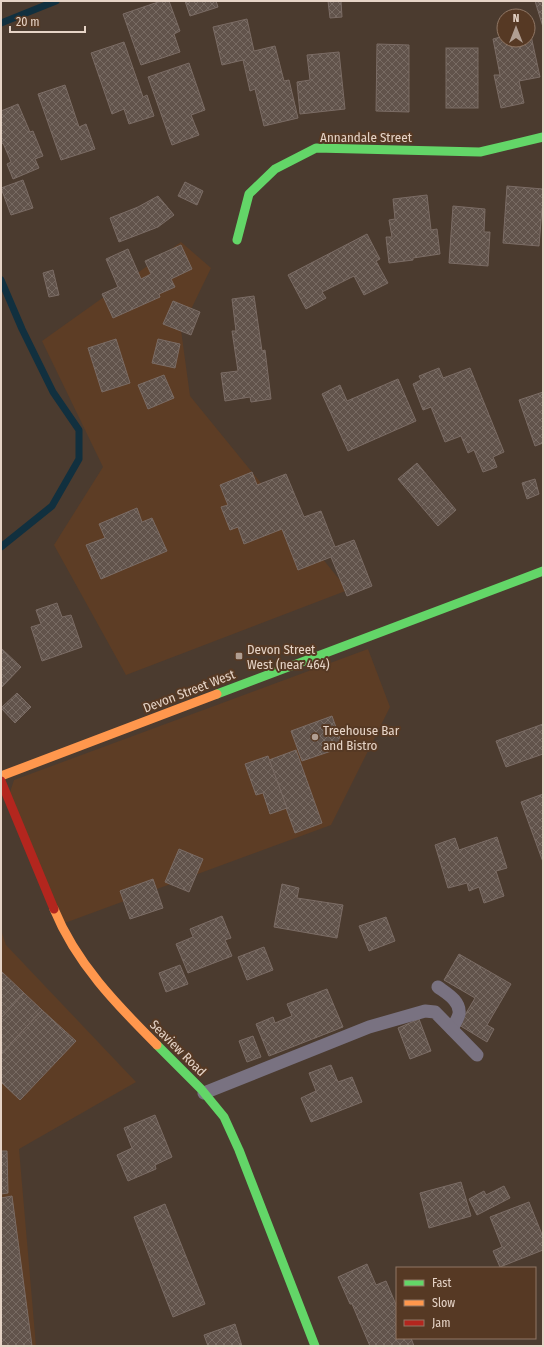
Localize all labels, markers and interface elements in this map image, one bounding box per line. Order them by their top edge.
scale bar [10,8,85,34]
north arrow [496,8,536,48]
text: N [513,12,519,25]
text: 20 m [16,15,40,29]
street label: Annandale Street [320,130,413,145]
place label: Devon Street West (near 464) [247,642,330,672]
marker: Devon Street West (near 464) [234,651,244,661]
street label: Devon Street West [141,666,238,715]
place label: Treehouse Bar and Bistro [323,723,400,753]
marker: Treehouse Bar and Bistro [310,732,320,742]
street label: Seaview Road [147,1017,209,1079]
legend [396,1267,536,1339]
text: Fast [432,1276,451,1290]
text: Slow [432,1296,455,1310]
text: Jam [432,1316,450,1330]

